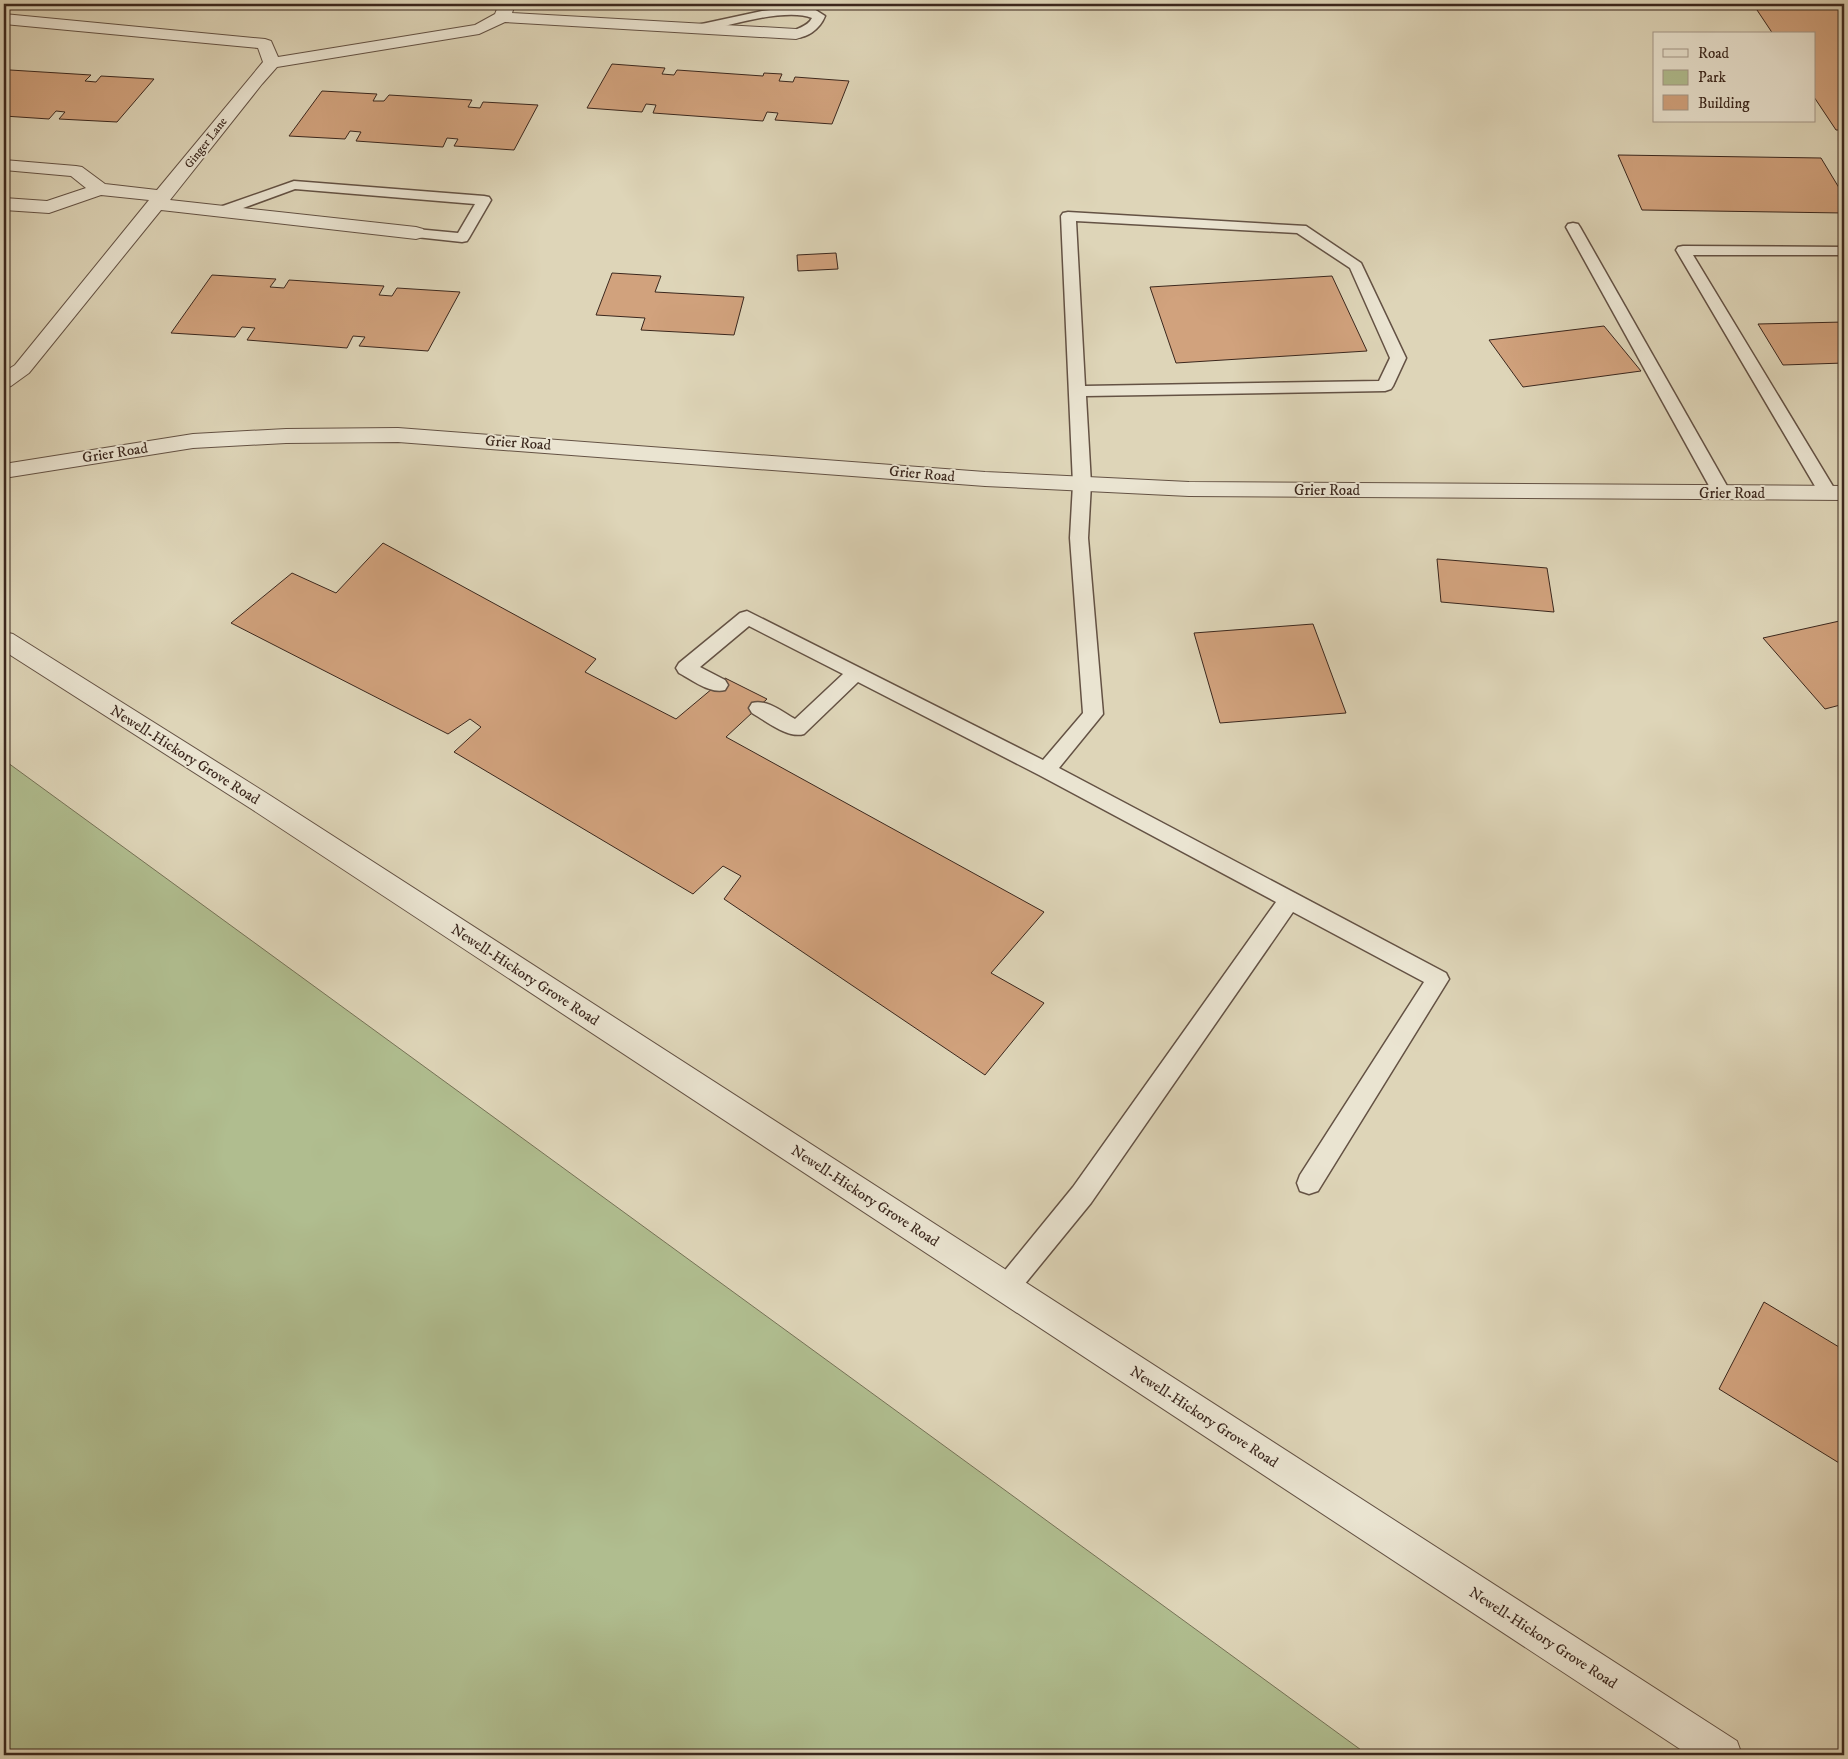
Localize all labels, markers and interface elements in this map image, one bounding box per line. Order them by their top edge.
legend [1653,32,1816,122]
text: Road [1698,44,1730,63]
text: Park [1698,68,1727,87]
text: Building [1698,94,1750,113]
street label: Ginger Lane [181,115,231,171]
street label: Grier Road [484,431,552,455]
street label: Grier Road [81,438,150,468]
street label: Grier Road [888,462,956,486]
street label: Grier Road [1294,481,1361,500]
street label: Grier Road [1699,484,1766,503]
street label: Newell-Hickory Grove Road [107,701,264,809]
street label: Newell-Hickory Grove Road [447,920,603,1030]
street label: Newell-Hickory Grove Road [787,1141,943,1251]
street label: Newell-Hickory Grove Road [1126,1362,1282,1472]
street label: Newell-Hickory Grove Road [1465,1583,1621,1693]

